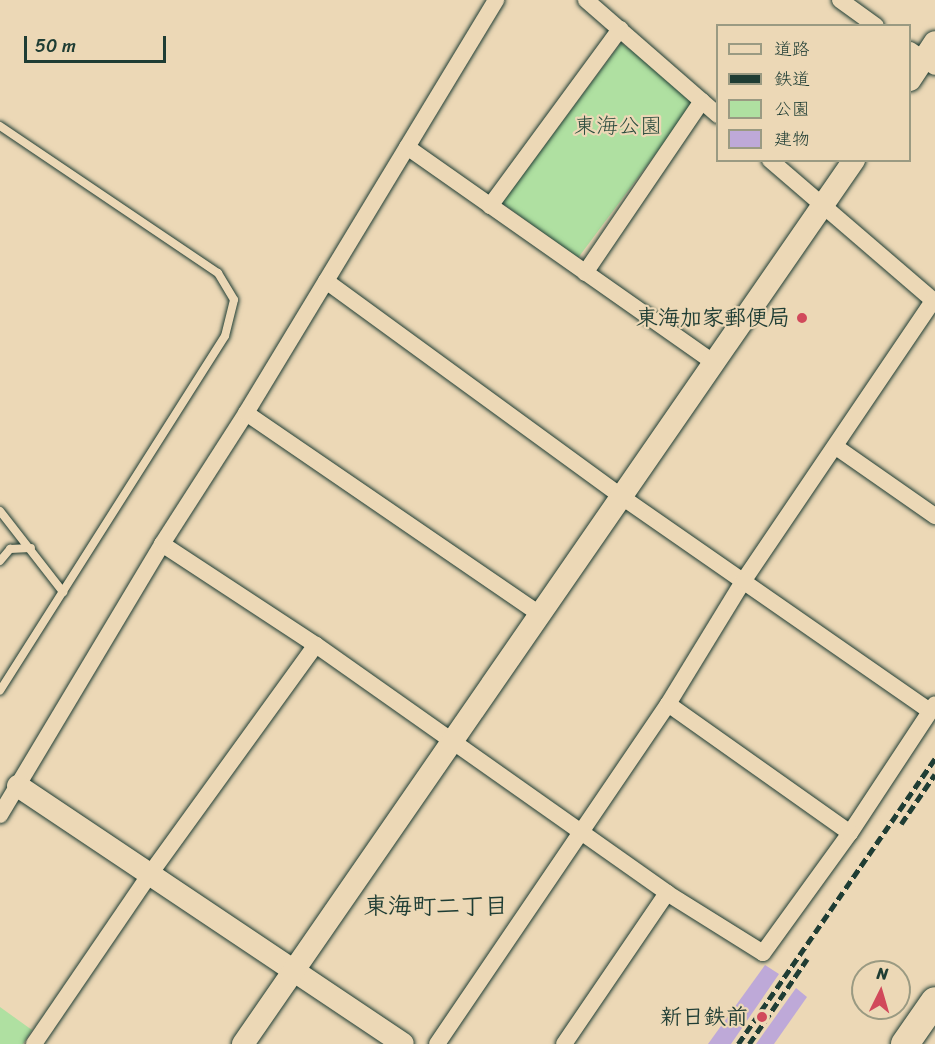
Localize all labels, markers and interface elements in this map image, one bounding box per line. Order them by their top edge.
scale bar [27,24,170,62]
legend [716,24,911,162]
text: 50 m [35,30,76,62]
text: 道路 [774,33,810,65]
text: 鉄道 [774,63,810,95]
text: 公園 [774,93,810,125]
park label: 東海公園 [574,113,662,139]
text: 建物 [774,123,810,155]
place label: 東海加家郵便局 [636,305,790,331]
marker: 東海加家郵便局 [795,311,809,325]
district label: 東海町二丁目 [364,893,508,921]
text: N [876,959,889,988]
north arrow [851,960,911,1020]
place label: 新日鉄前 [660,1004,748,1030]
marker: 新日鉄前 [753,1008,771,1026]

